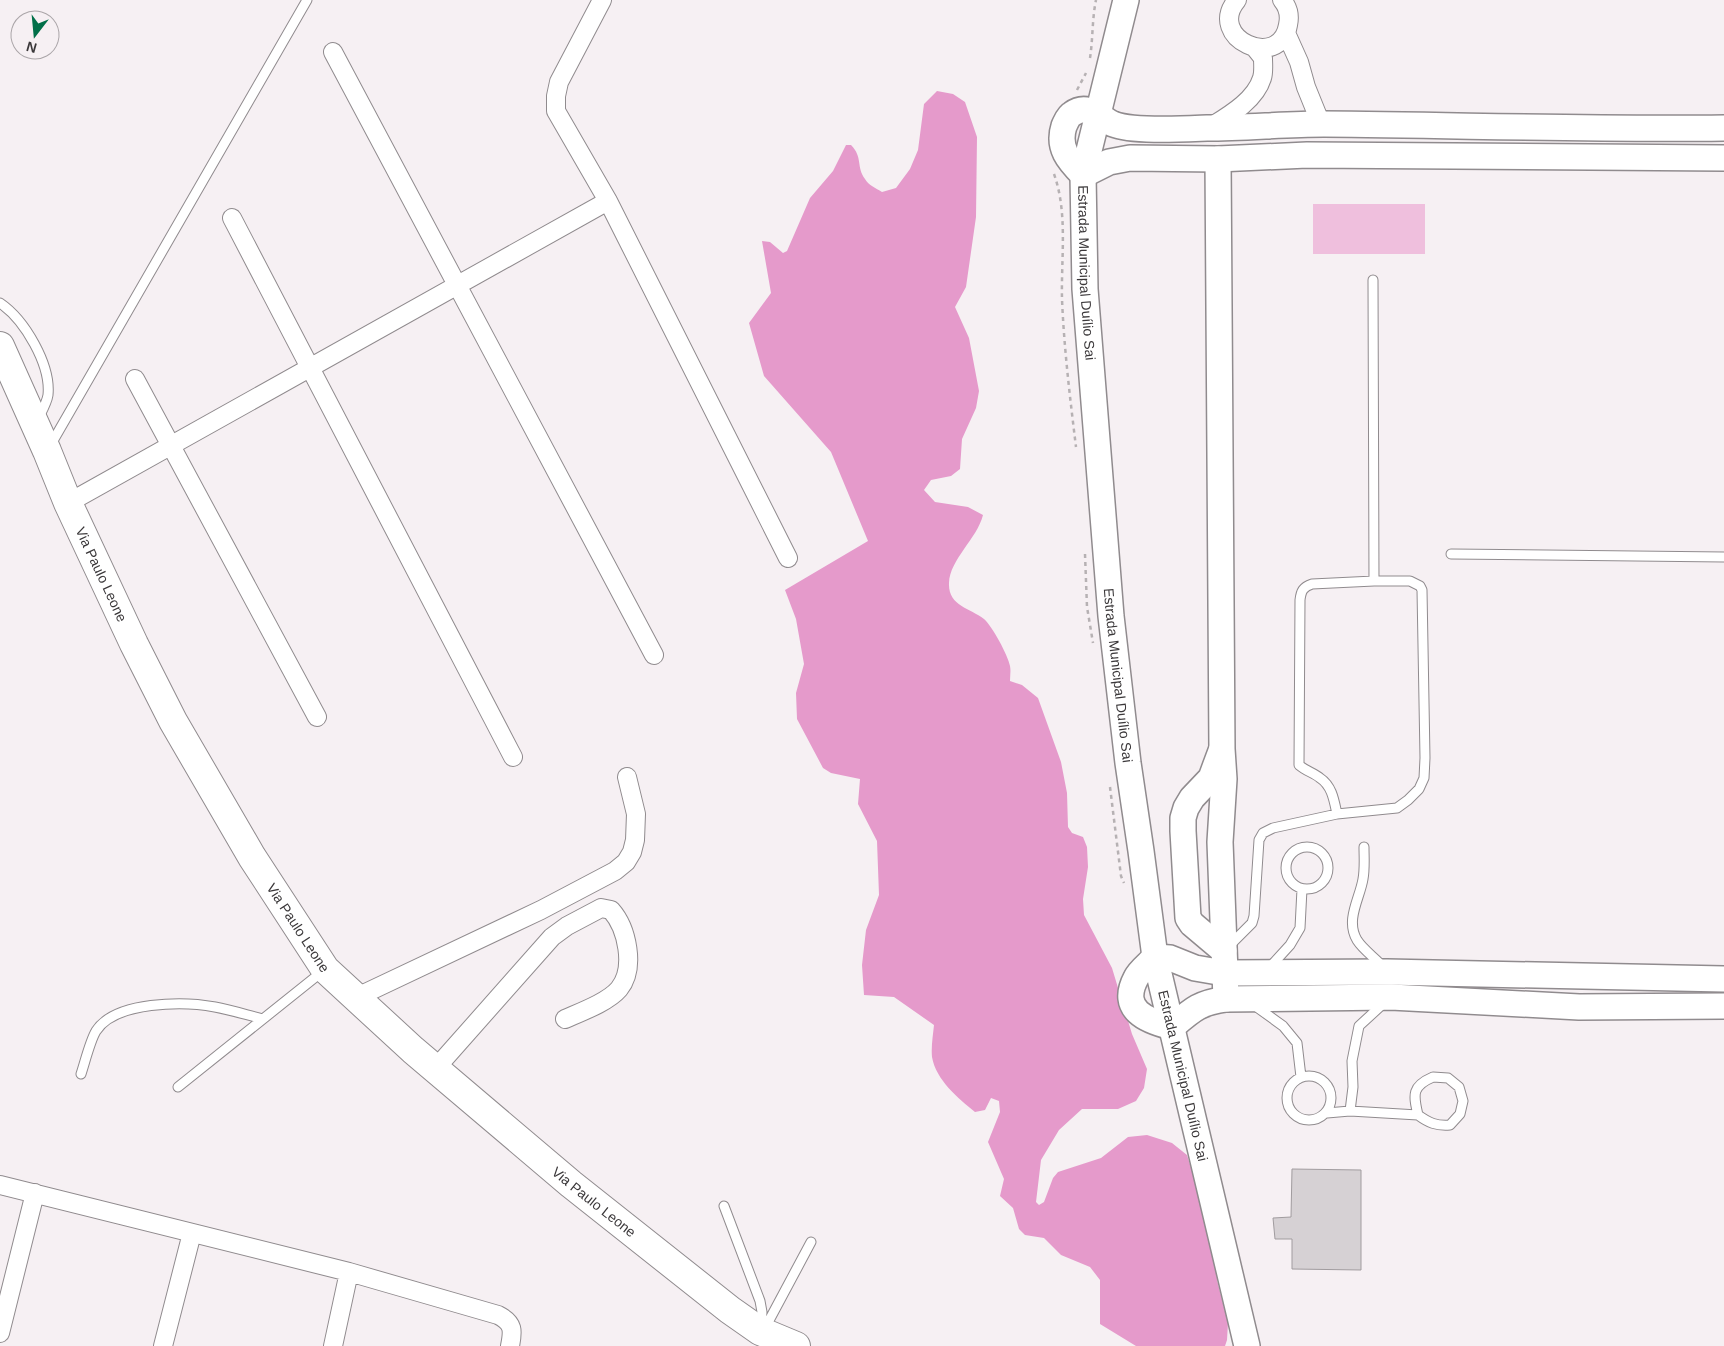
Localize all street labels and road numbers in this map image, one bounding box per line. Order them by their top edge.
street label: Estrada Municipal Duílio Sai [1075,185,1099,361]
street label: Via Paulo Leone [72,525,131,624]
street label: Estrada Municipal Duílio Sai [1101,588,1136,763]
street label: Via Paulo Leone [263,881,333,975]
street label: Estrada Municipal Duílio Sai [1155,988,1211,1163]
street label: Via Paulo Leone [549,1164,639,1240]

